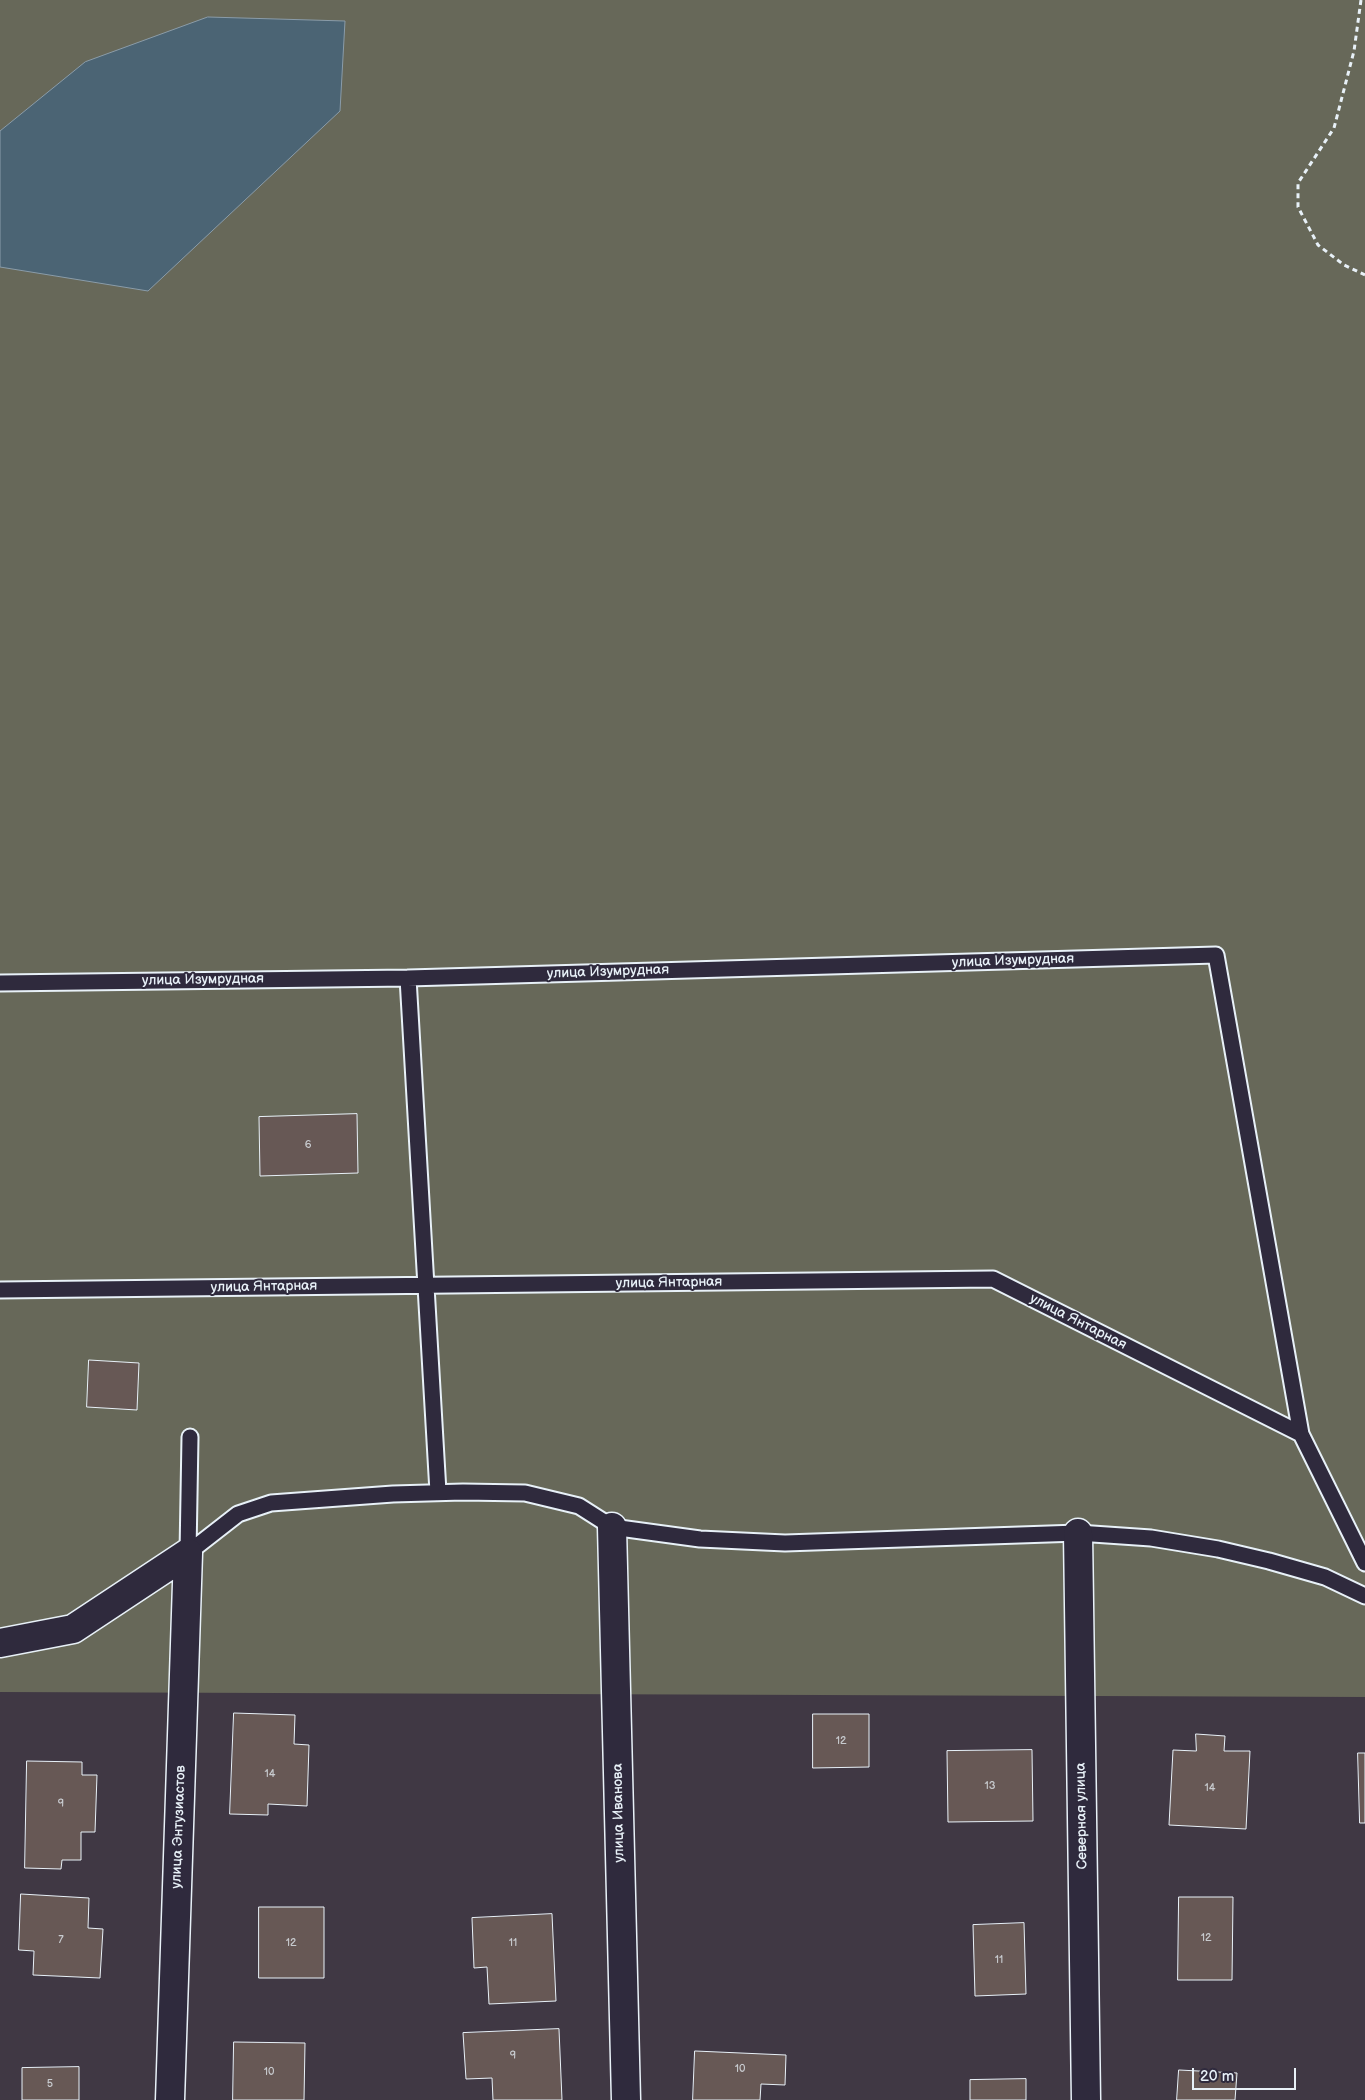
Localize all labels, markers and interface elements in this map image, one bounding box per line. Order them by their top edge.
street label: улица Изумрудная [952,950,1074,972]
street label: улица Изумрудная [547,961,669,983]
street label: улица Изумрудная [142,971,264,989]
house number: 6 [305,1138,311,1152]
street label: улица Янтарная [616,1274,722,1292]
street label: улица Янтарная [211,1278,317,1296]
street label: улица Янтарная [1027,1290,1129,1354]
house number: 12 [836,1734,846,1748]
street label: Северная улица [1073,1762,1091,1870]
street label: улица Иванова [610,1763,628,1863]
street label: улица Энтузиастов [168,1765,190,1889]
house number: 14 [265,1767,275,1781]
house number: 13 [984,1779,996,1793]
house number: 14 [1205,1781,1215,1795]
house number: 9 [58,1797,64,1811]
house number: 12 [1201,1931,1211,1945]
house number: 7 [58,1933,64,1947]
house number: 12 [286,1936,296,1950]
house number: 11 [509,1936,517,1950]
house number: 11 [995,1953,1003,1967]
house number: 9 [510,2049,516,2063]
scale bar [1195,2058,1299,2090]
house number: 10 [735,2062,745,2076]
house number: 10 [264,2065,274,2079]
text: 20 m [1200,2067,1234,2086]
house number: 5 [47,2077,53,2091]

